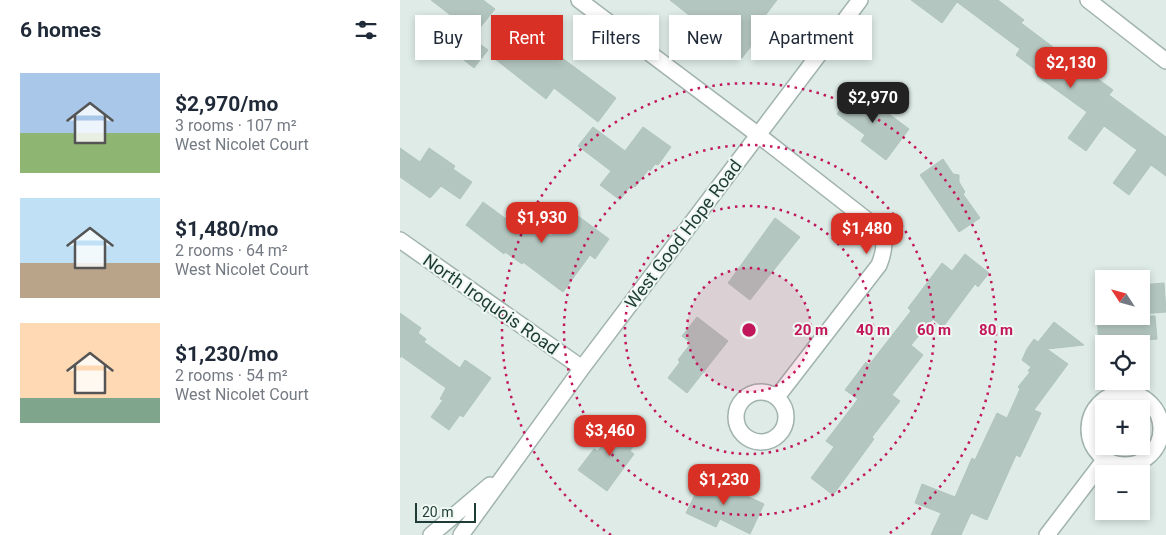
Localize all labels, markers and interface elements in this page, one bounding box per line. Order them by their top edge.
chip: Buy [415,15,481,60]
chip: Rent [491,15,563,60]
chip: Filters [573,15,659,60]
chip: New [669,15,741,60]
chip: Apartment [751,15,872,60]
icon: filters [352,16,380,44]
text: 6 homes [20,18,101,42]
pin: $2,130 [1030,46,1112,89]
text: $2,130 [1046,53,1096,72]
pin: $2,970 [832,82,914,124]
text: $2,970 [848,88,898,107]
text: $2,970/mo [175,92,278,116]
icon: home [60,93,120,153]
text: 3 rooms · 107 m² [175,116,297,135]
text: West Nicolet Court [175,135,309,154]
street label: West Good Hope Road [620,155,746,313]
pin: $1,930 [501,202,583,244]
text: $1,930 [517,208,567,227]
pin: $1,480 [826,212,908,255]
text: $1,480/mo [175,217,278,241]
icon: home [60,218,120,278]
text: $1,480 [842,219,892,238]
text: 2 rooms · 64 m² [175,241,288,260]
street label: North Iroquois Road [419,249,563,359]
text: West Nicolet Court [175,260,309,279]
north arrow [1095,270,1150,325]
map controls [1095,270,1150,520]
centre of rings [740,321,758,339]
text: 20 m [794,321,828,339]
text: 40 m [856,321,890,339]
text: 60 m [917,321,951,339]
text: 80 m [979,321,1013,339]
button: locate [1095,335,1150,390]
text: $1,230/mo [175,342,278,366]
icon: home [60,343,120,403]
text: 2 rooms · 54 m² [175,366,288,385]
text: West Nicolet Court [175,385,309,404]
button: + [1095,400,1150,455]
pin: $3,460 [569,414,651,457]
text: $3,460 [585,421,635,440]
pin: $1,230 [683,464,765,506]
button: − [1095,465,1150,520]
text: $1,230 [699,470,749,489]
scale bar [415,500,476,523]
text: 20 m [422,504,454,520]

